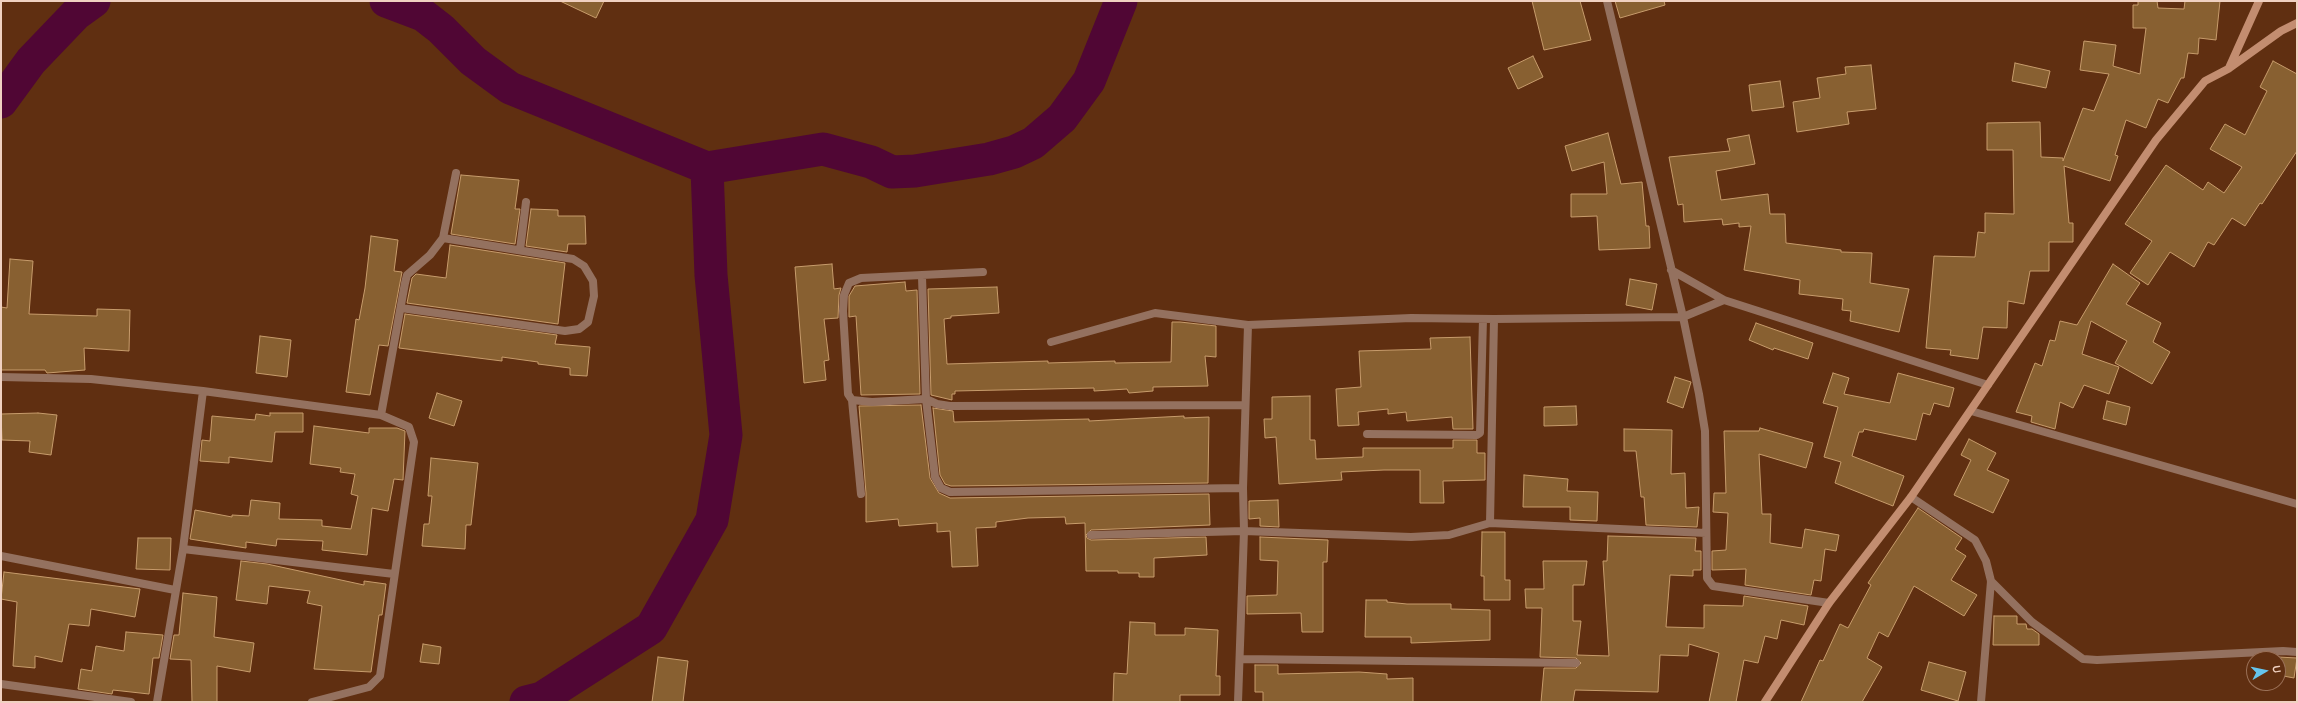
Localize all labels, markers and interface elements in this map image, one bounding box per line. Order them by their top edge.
north arrow [2246,651,2286,691]
text: U [2269,664,2284,674]

